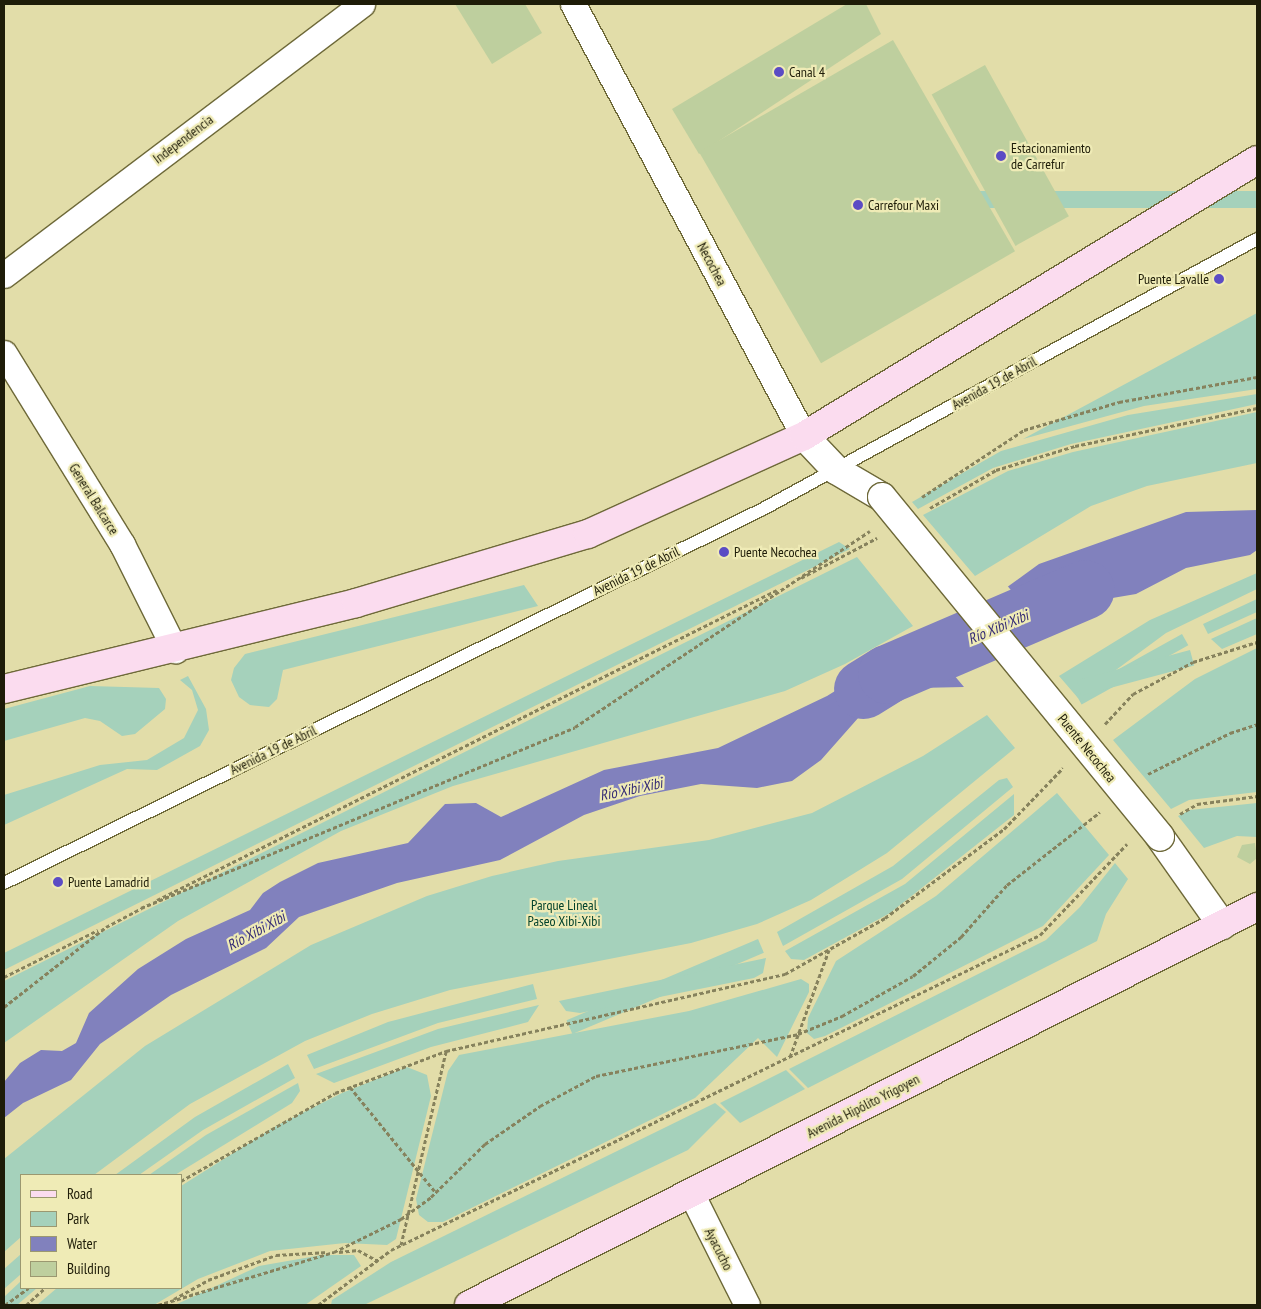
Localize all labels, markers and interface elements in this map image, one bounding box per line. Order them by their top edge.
place label: Canal 4 [789,64,825,80]
marker: Canal 4 [773,66,785,78]
street label: Independencia [150,111,216,167]
place label: Estacionamiento de Carrefur [1011,140,1091,172]
marker: Estacionamiento de Carrefur [995,150,1007,162]
place label: Carrefour Maxi [868,197,939,213]
marker: Carrefour Maxi [852,199,864,211]
street label: Necochea [694,240,730,288]
place label: Puente Lavalle [1138,271,1209,287]
marker: Puente Lavalle [1213,273,1225,285]
street label: Avenida 19 de Abril [949,353,1039,413]
street label: General Balcarce [66,460,122,538]
street label: Avenida 19 de Abril [590,543,682,599]
place label: Puente Necochea [734,544,817,560]
marker: Puente Necochea [718,546,730,558]
water label: Río Xibi Xibi [965,606,1031,648]
street label: Puente Necochea [1054,710,1120,786]
street label: Avenida 19 de Abril [227,722,319,778]
water label: Río Xibi Xibi [598,774,664,804]
place label: Puente Lamadrid [68,874,149,890]
marker: Puente Lamadrid [52,876,64,888]
park label: Parque Lineal Paseo Xibi-Xibi [527,897,601,930]
water label: Río Xibi Xibi [224,908,288,954]
street label: Avenida Hipólito Yrigoyen [804,1070,922,1142]
legend [20,1174,182,1289]
text: Road [67,1184,93,1203]
text: Park [67,1209,89,1228]
street label: Ayacucho [701,1225,737,1273]
text: Water [67,1234,97,1253]
text: Building [67,1259,110,1278]

